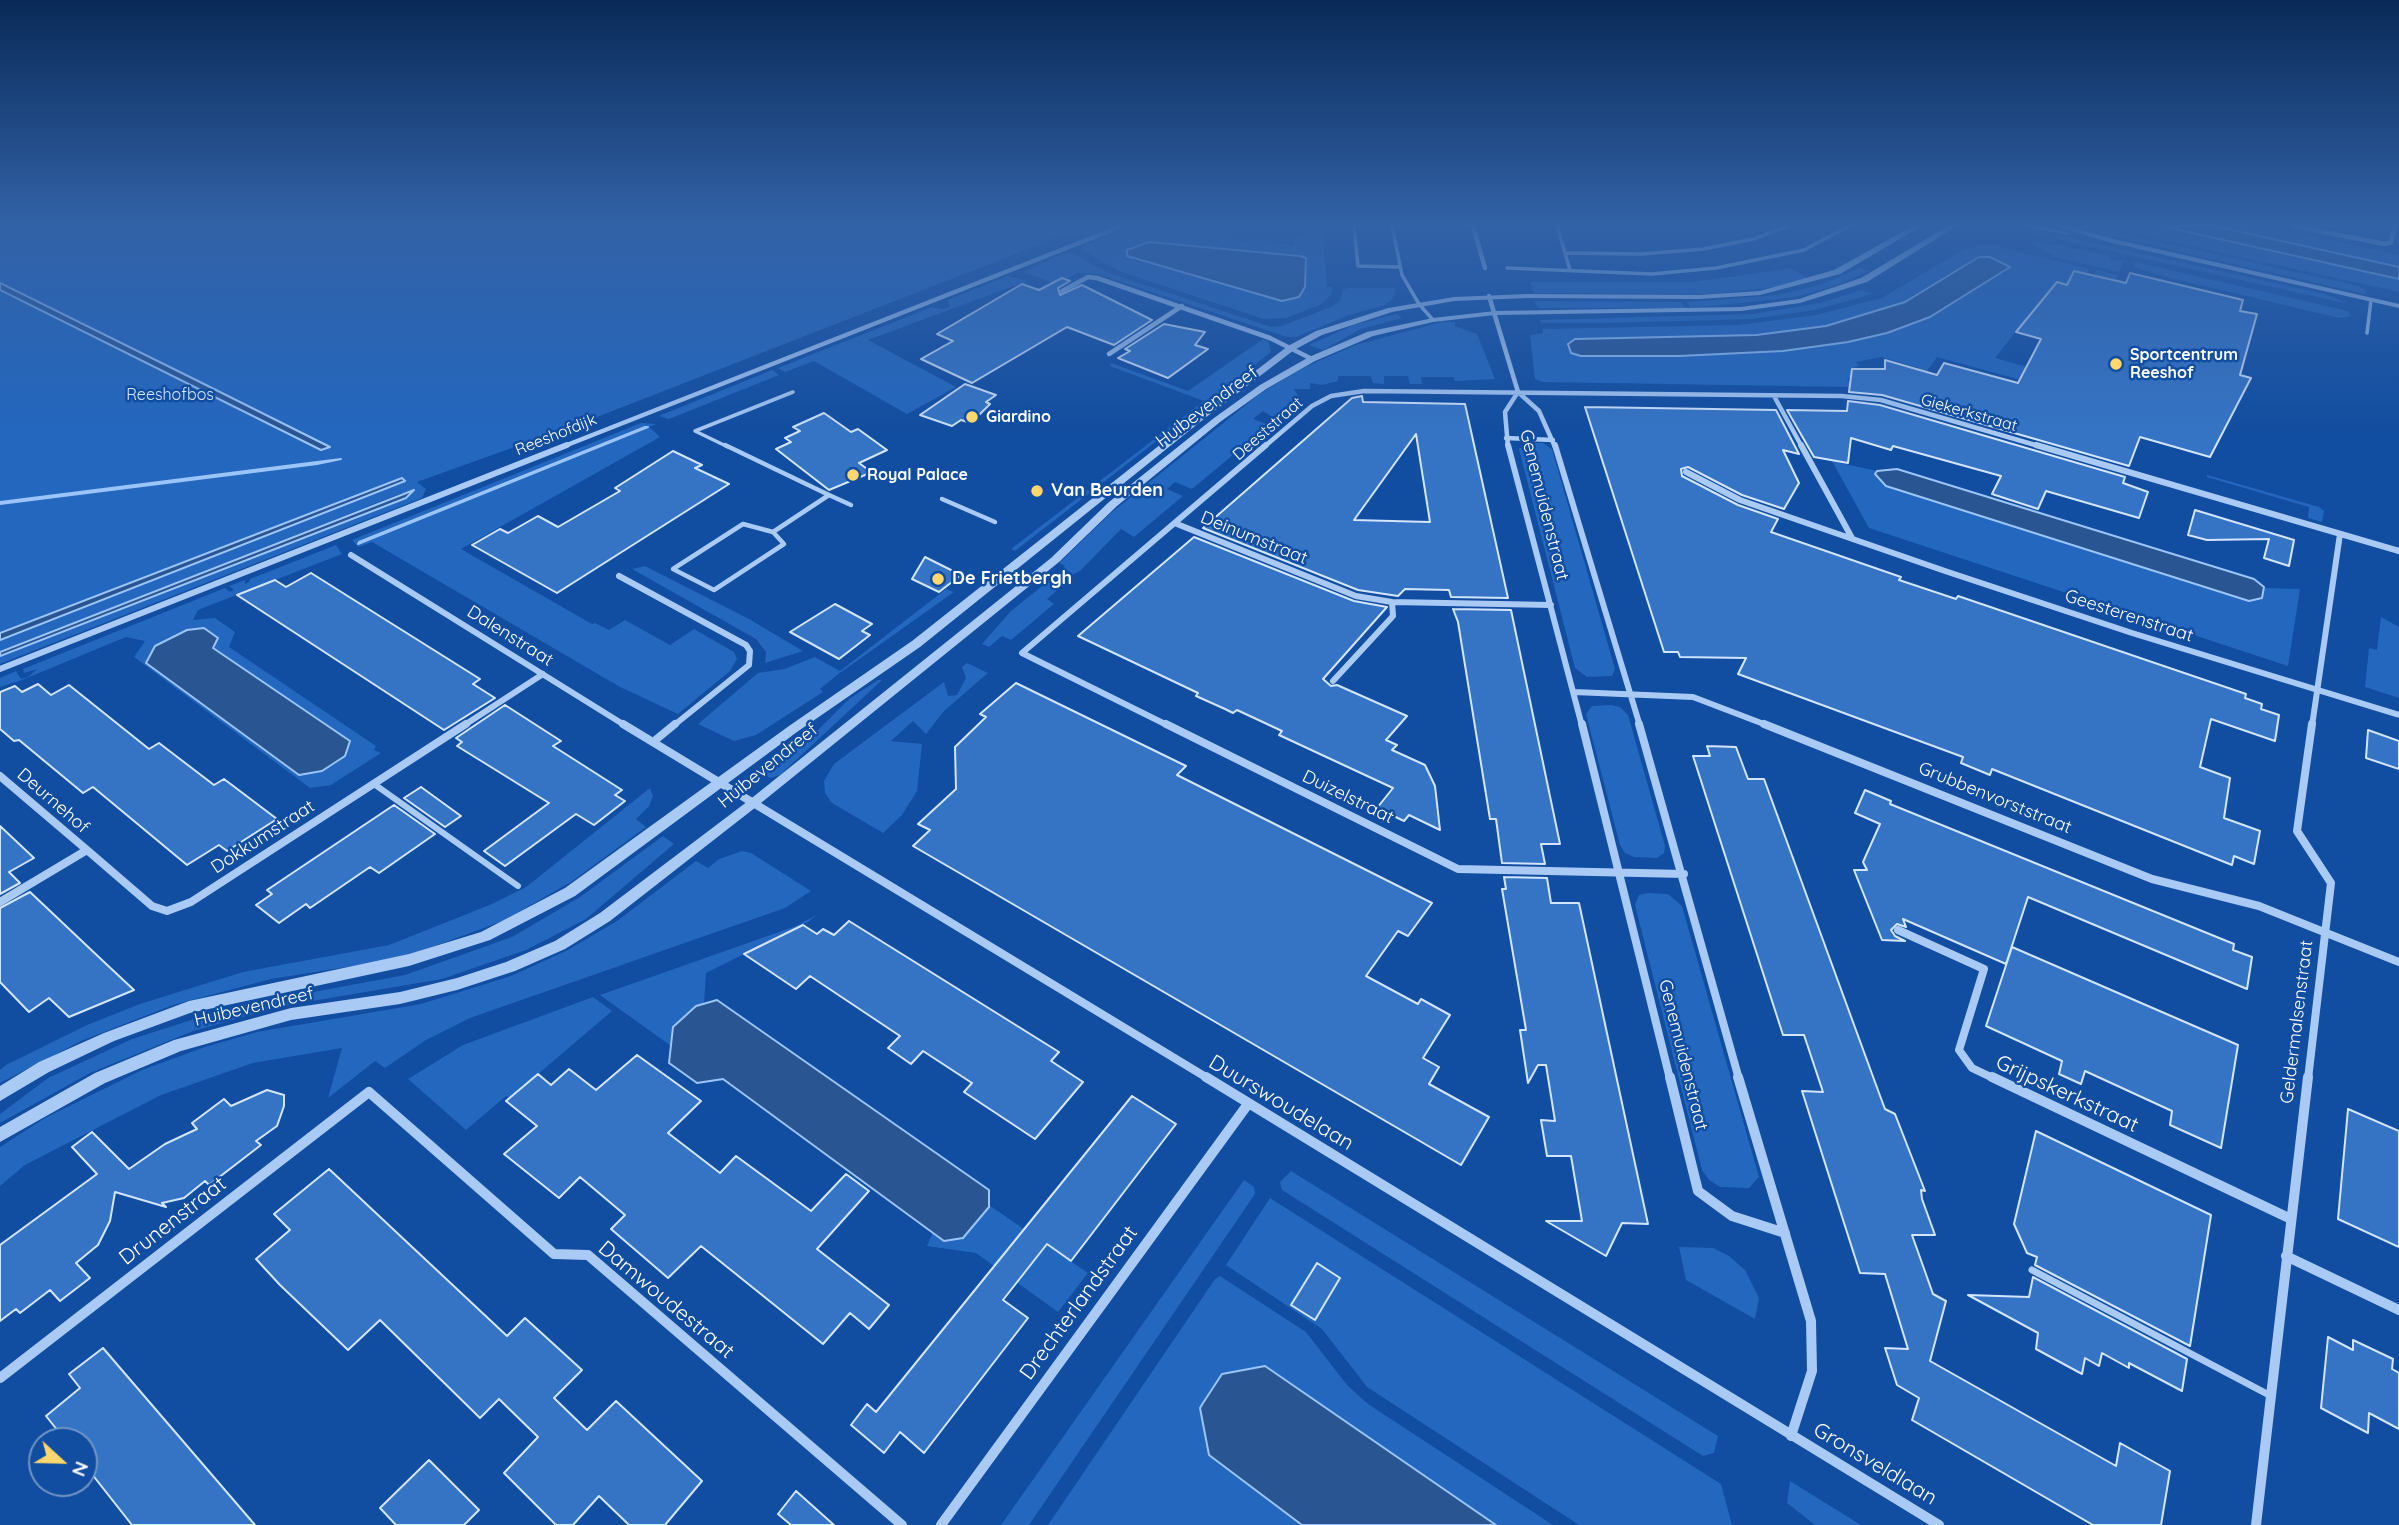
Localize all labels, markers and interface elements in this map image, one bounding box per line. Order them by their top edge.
place label: Sportcentrum Reeshof [2130,345,2238,383]
marker: Sportcentrum Reeshof [2108,356,2124,372]
street label: Huibevendreef [1152,362,1262,452]
park label: Reeshofbos [126,385,214,405]
street label: Giekerkstraat [1919,390,2019,436]
street label: Deeststraat [1229,393,1307,465]
place label: Giardino [986,407,1051,427]
marker: Giardino [964,409,980,425]
street label: Reeshofdijk [512,410,600,460]
street label: Genemuidenstraat [1515,427,1573,583]
place label: Royal Palace [867,465,968,485]
marker: Royal Palace [845,467,861,483]
place label: Van Beurden [1051,480,1163,502]
marker: Van Beurden [1029,483,1045,499]
street label: Deinumstraat [1197,507,1311,569]
place label: De Frietbergh [952,568,1072,590]
marker: De Frietbergh [930,571,946,587]
street label: Geesterenstraat [2062,585,2196,647]
street label: Dalenstraat [463,601,557,671]
street label: Huibevendreef [714,719,822,813]
street label: Grubbenvorststraat [1915,757,2075,839]
street label: Deurnehof [12,764,94,838]
street label: Duizelstraat [1299,766,1397,828]
street label: Dokkumstraat [207,796,319,878]
street label: Geldermalsenstraat [2276,939,2318,1105]
street label: Genemuidenstraat [1654,977,1712,1133]
street label: Huibevendreef [192,983,316,1031]
street label: Duurswoudelaan [1204,1050,1358,1156]
street label: Grijpskerkstraat [1992,1050,2142,1138]
street label: Drunenstraat [114,1171,232,1271]
street label: Drechterlandstraat [1015,1221,1143,1385]
street label: Damwoudestraat [593,1236,739,1364]
street label: Gronsveldlaan [1809,1417,1941,1511]
north arrow [28,1427,98,1497]
text: N [67,1458,94,1480]

